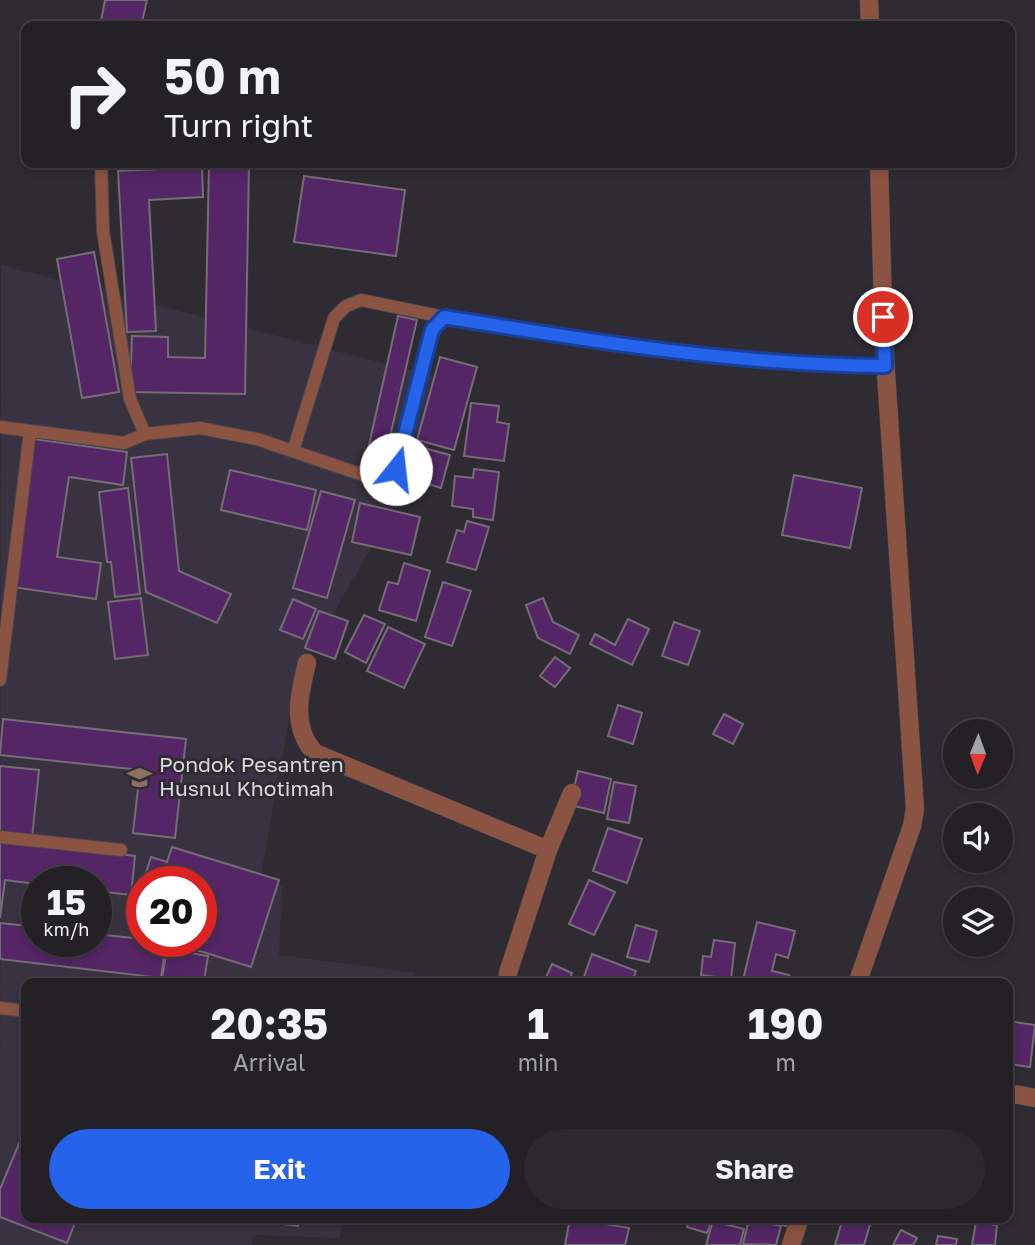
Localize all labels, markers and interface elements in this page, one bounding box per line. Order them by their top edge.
text: 50 m [164,46,281,105]
icon: right [49,49,140,140]
text: Turn right [164,106,313,144]
pin [853,287,913,347]
icon: arrive [864,298,902,336]
position arrow [359,432,433,506]
north arrow [943,719,1013,789]
map controls [943,719,1013,957]
place label: Pondok Pesantren Husnul Khotimah [159,751,344,801]
school or university icon: Pondok Pesantren Husnul Khotimah [125,763,153,791]
button: sound [943,803,1013,873]
speed limit sign: 20 [126,866,217,957]
text: 15 [47,881,86,923]
button: layers [943,887,1013,957]
text: km/h [44,918,89,940]
text: 20:35 [211,998,328,1048]
text: 1 [527,998,549,1048]
text: 190 [748,998,823,1048]
text: Arrival [233,1048,305,1076]
text: min [518,1048,558,1076]
text: m [775,1048,796,1076]
button: Exit [49,1129,510,1209]
button: Share [524,1129,985,1209]

